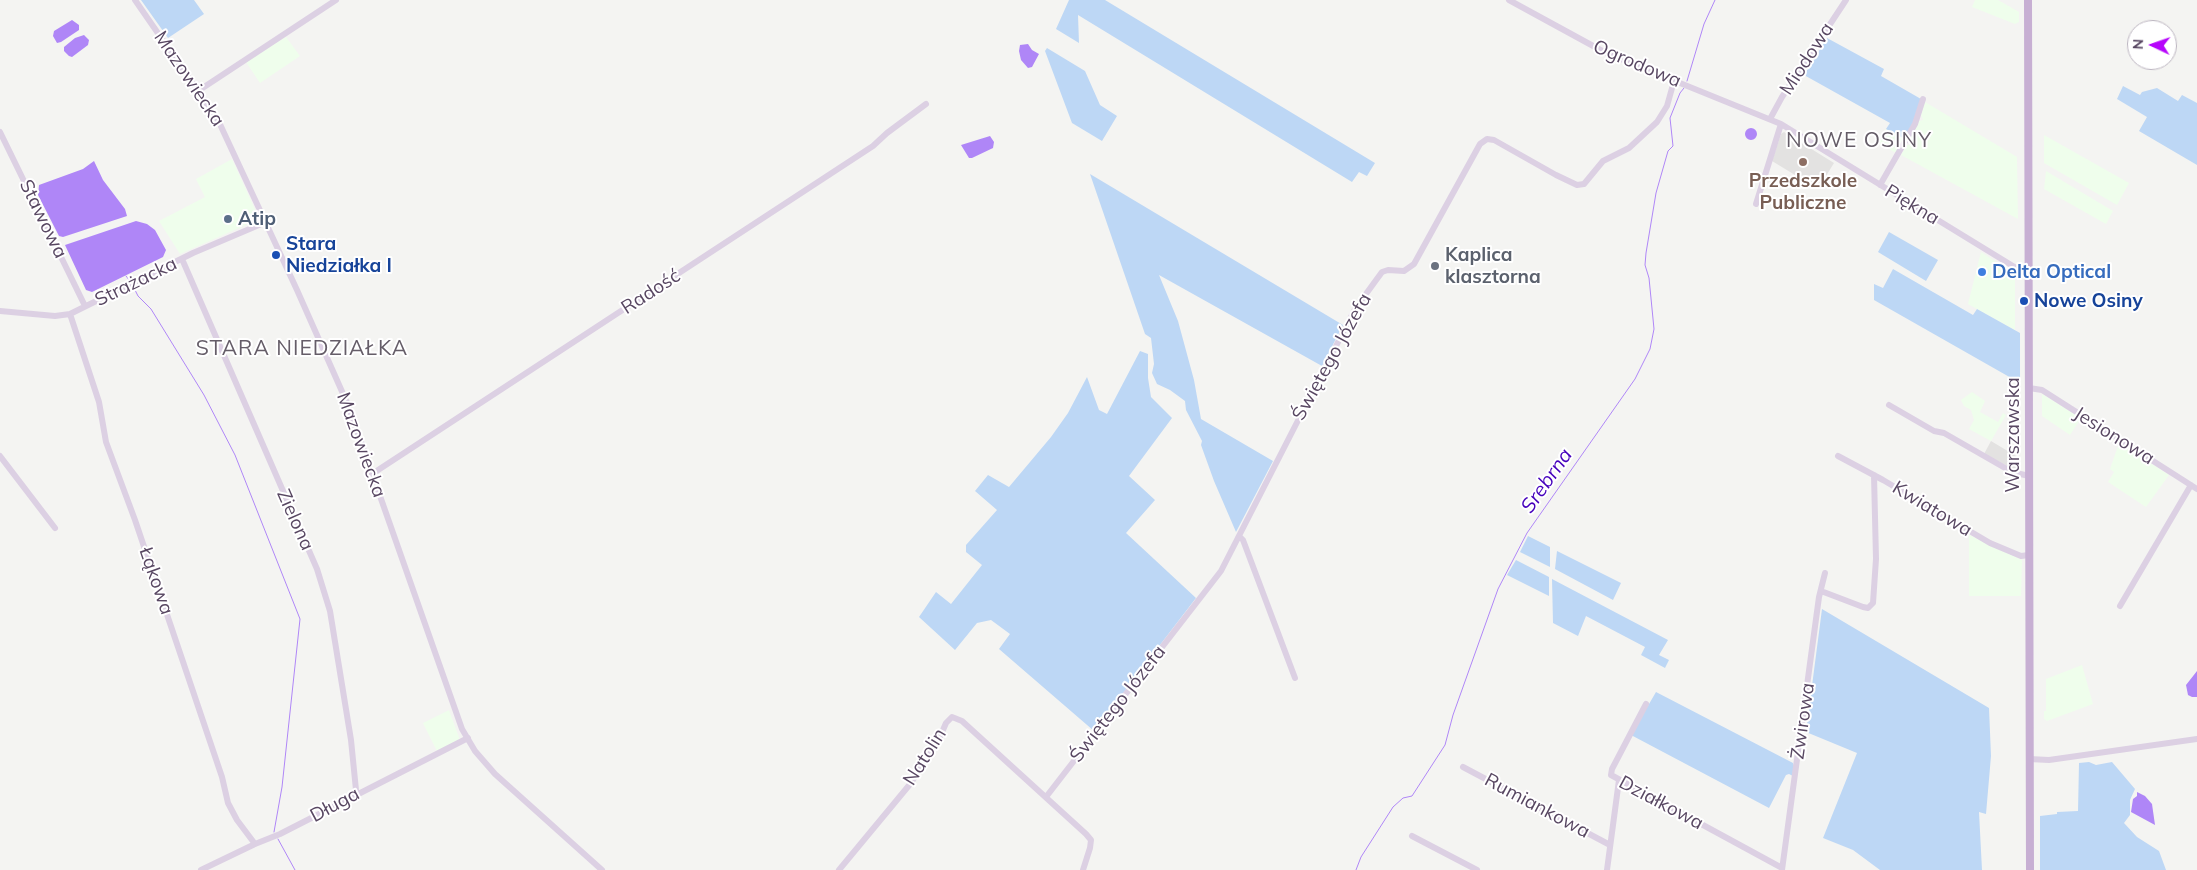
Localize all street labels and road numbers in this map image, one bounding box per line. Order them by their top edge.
street label: Miodowa [1775,19,1839,99]
street label: Mazowiecka [149,27,229,131]
street label: Ogrodowa [1589,35,1685,93]
street label: Stawowa [14,176,72,262]
street label: Piękna [1881,180,1943,230]
street label: Strażacka [91,252,181,312]
street label: Radość [617,265,685,319]
street label: Świętego Józefa [1288,289,1376,425]
street label: Warszawska [2002,377,2024,493]
street label: Mazowiecka [331,389,391,501]
street label: Jesionowa [2069,402,2159,470]
street label: Kwiatowa [1888,476,1976,542]
street label: Zielona [272,486,318,554]
street label: Łąkowa [134,544,178,618]
street label: Świętego Józefa [1065,641,1171,767]
street label: Żwirowa [1786,681,1820,761]
street label: Natolin [899,724,951,790]
street label: Rumiankowa [1481,769,1593,843]
street label: Działkowa [1615,771,1707,835]
street label: Długa [306,783,364,827]

